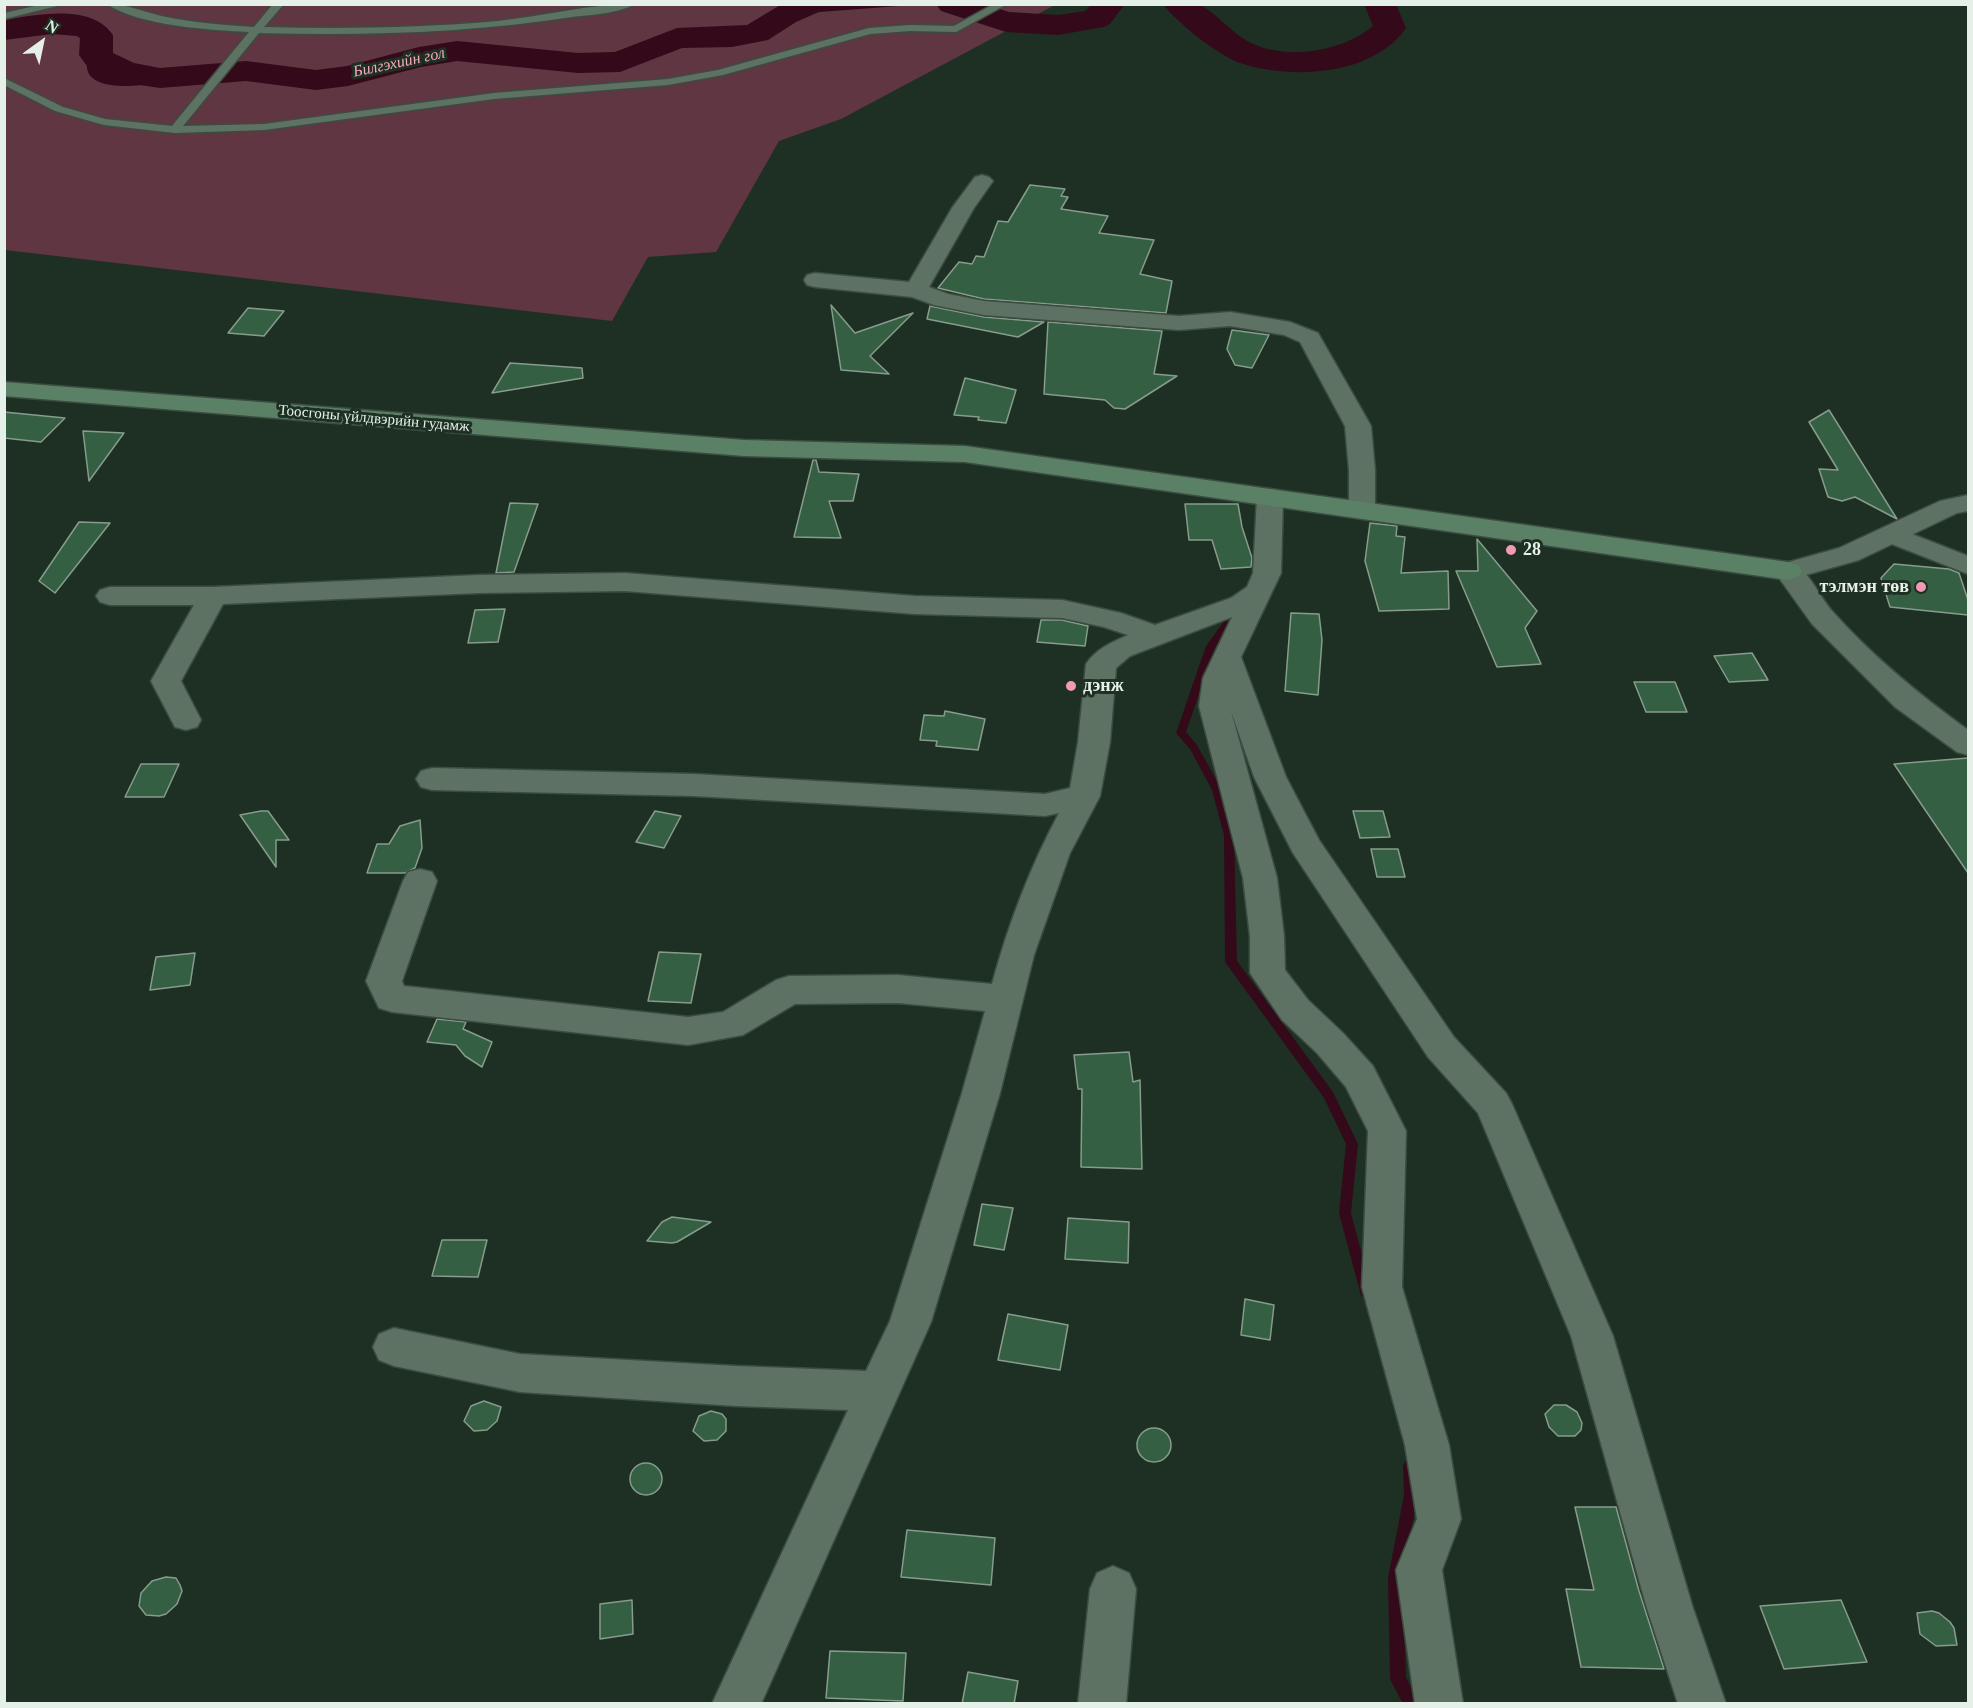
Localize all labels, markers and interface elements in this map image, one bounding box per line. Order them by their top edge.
north arrow [12,12,72,72]
text: N [43,16,62,37]
water label: Билгэхийн гол [351,44,447,82]
street label: Тоосгоны үйлдвэрийн гудамж [278,402,470,436]
place label: 28 [1523,539,1541,561]
marker: 28 [1504,543,1518,557]
place label: тэлмэн төв [1819,576,1909,598]
marker: тэлмэн төв [1914,580,1928,594]
place label: дэнж [1083,675,1124,697]
marker: дэнж [1064,679,1078,693]

